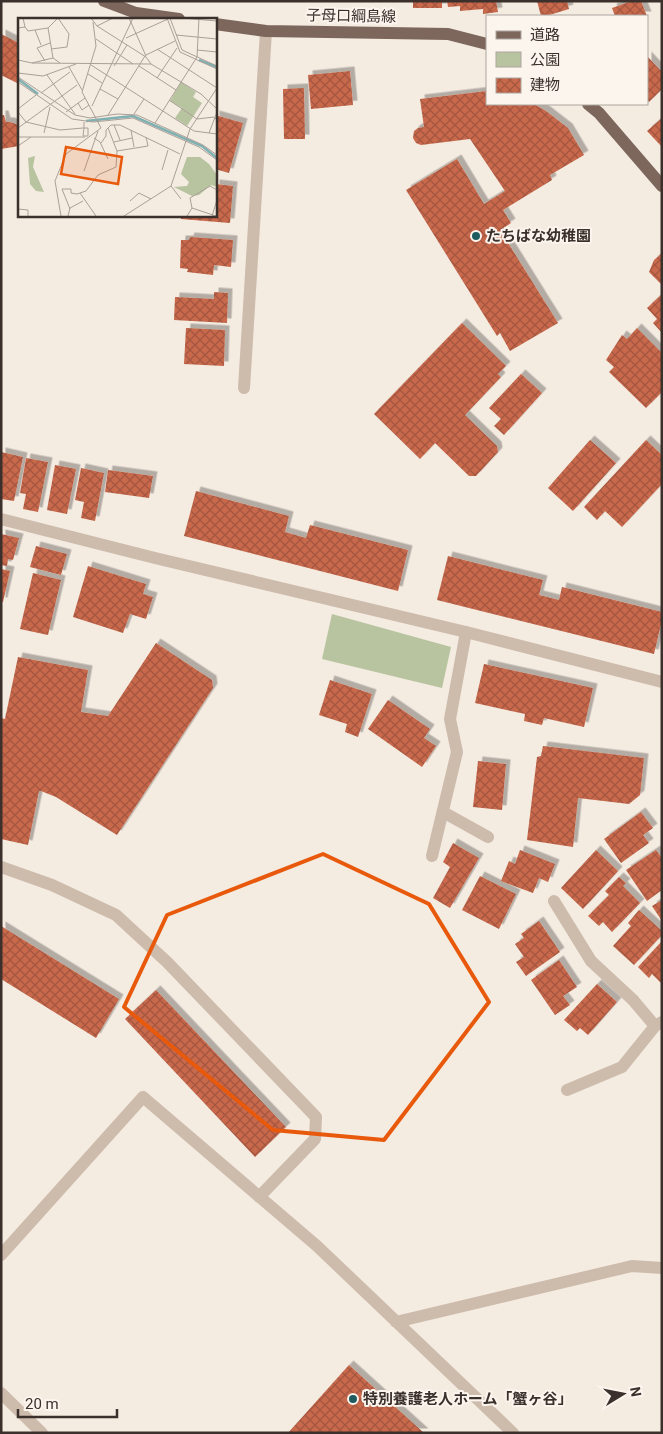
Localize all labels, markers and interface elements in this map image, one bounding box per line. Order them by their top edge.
street label: 子母口綱島線 [306,6,396,26]
legend [486,15,648,105]
inset map [18,18,216,216]
text: 道路 [530,26,560,44]
text: 公園 [530,51,560,69]
text: 建物 [530,76,560,94]
place label: たちばな幼稚園 [486,227,591,245]
marker: たちばな幼稚園 [470,230,482,242]
north arrow [598,1369,648,1419]
text: N [627,1385,645,1398]
scale bar [18,1386,116,1418]
place label: 特別養護老人ホーム「蟹ヶ谷」 [363,1390,573,1408]
marker: 特別養護老人ホーム「蟹ヶ谷」 [347,1393,359,1405]
text: 20 m [25,1395,59,1413]

